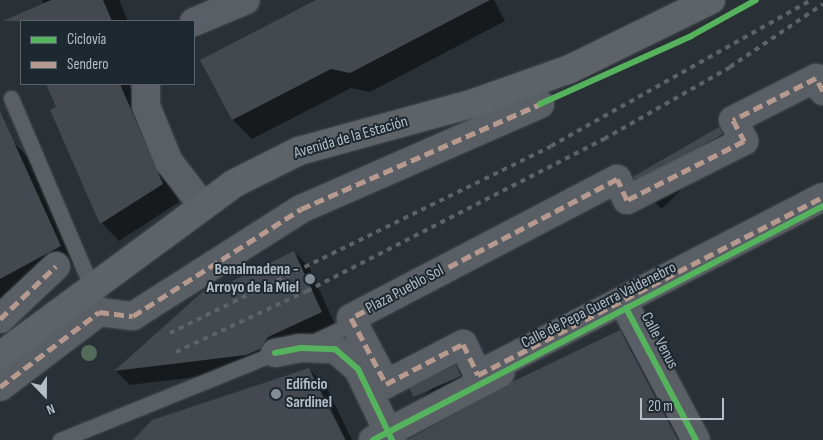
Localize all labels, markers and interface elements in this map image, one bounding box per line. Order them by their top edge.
legend [20,20,195,85]
text: Ciclovía [67,30,106,49]
text: Sendero [67,55,108,74]
street label: Avenida de la Estación [292,113,410,163]
street label: Calle de Pepa Guerra Valdenebro [518,259,680,353]
place label: Benalmadena - Arroyo de la Miel [207,260,299,298]
street label: Plaza Pueblo Sol [363,261,447,319]
marker: Benalmadena - Arroyo de la Miel [303,272,317,286]
street label: Calle Venus [636,310,682,372]
north arrow [20,370,70,420]
place label: Edificio Sardinel [286,375,332,413]
marker: Edificio Sardinel [270,388,282,400]
scale bar [643,388,727,420]
text: 20 m [648,397,673,416]
text: N [44,400,57,419]

